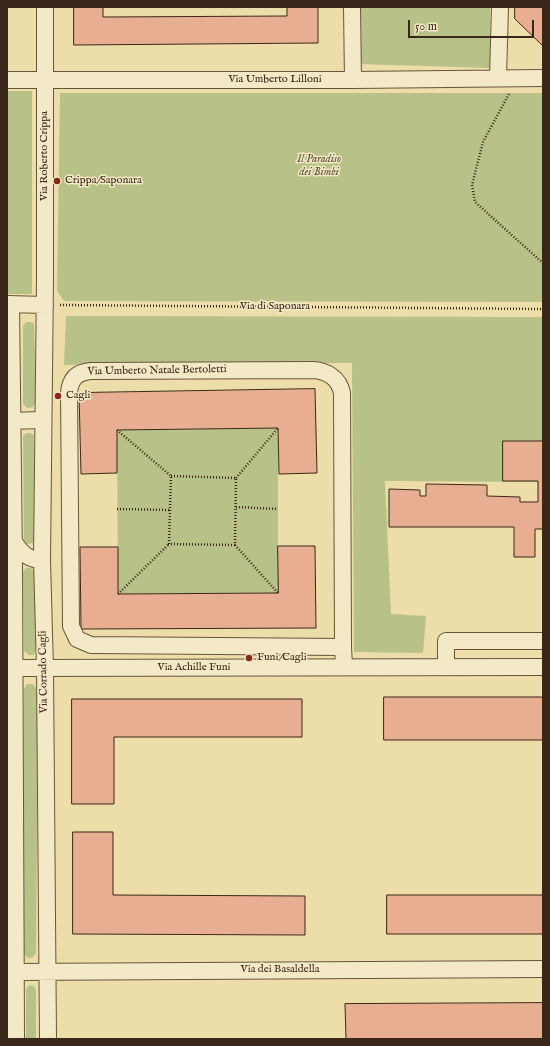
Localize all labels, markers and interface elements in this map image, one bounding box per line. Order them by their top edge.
scale bar [410,12,536,38]
text: 50 m [415,19,437,34]
street label: Via Umberto Lilloni [228,73,322,87]
street label: Via Roberto Crippa [38,111,52,201]
park label: Il Paradiso dei Bimbi [297,153,341,179]
place label: Crippa/Saponara [65,174,142,188]
marker: Crippa/Saponara [52,176,62,186]
street label: Via di Saponara [240,300,310,314]
street label: Via Umberto Natale Bertoletti [87,363,227,379]
place label: Cagli [66,389,91,403]
marker: Cagli [53,391,63,401]
street label: Via Corrado Cagli [37,631,51,713]
place label: Funi/Cagli [257,651,307,665]
marker: Funi/Cagli [244,653,254,663]
street label: Via Achille Funi [157,661,231,675]
street label: Via dei Basaldella [241,963,319,977]

